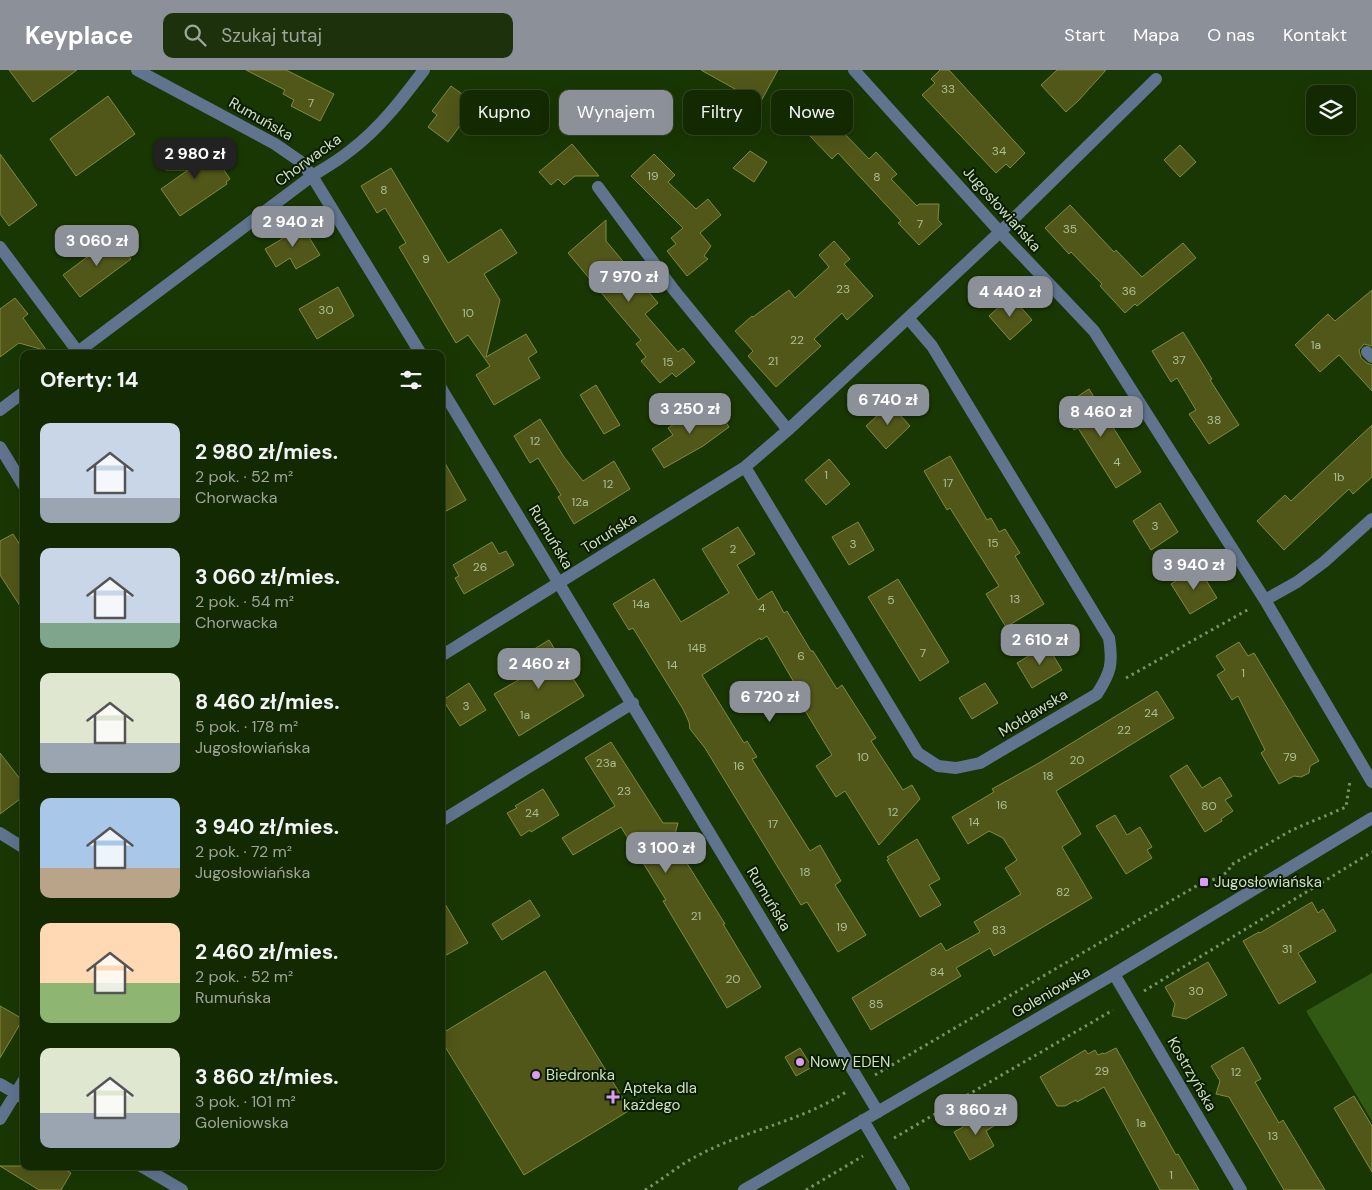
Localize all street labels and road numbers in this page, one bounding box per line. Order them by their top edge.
street label: Rumuńska [225,93,297,145]
street label: Chorwacka [271,129,345,191]
street label: Jugosłowiańska [958,162,1046,256]
street label: Rumuńska [524,501,578,573]
street label: Toruńska [577,508,641,558]
street label: Mołdawska [995,685,1071,741]
street label: Rumuńska [742,863,796,935]
street label: Goleniowska [1008,961,1094,1023]
street label: Kostrzyńska [1163,1033,1221,1115]

